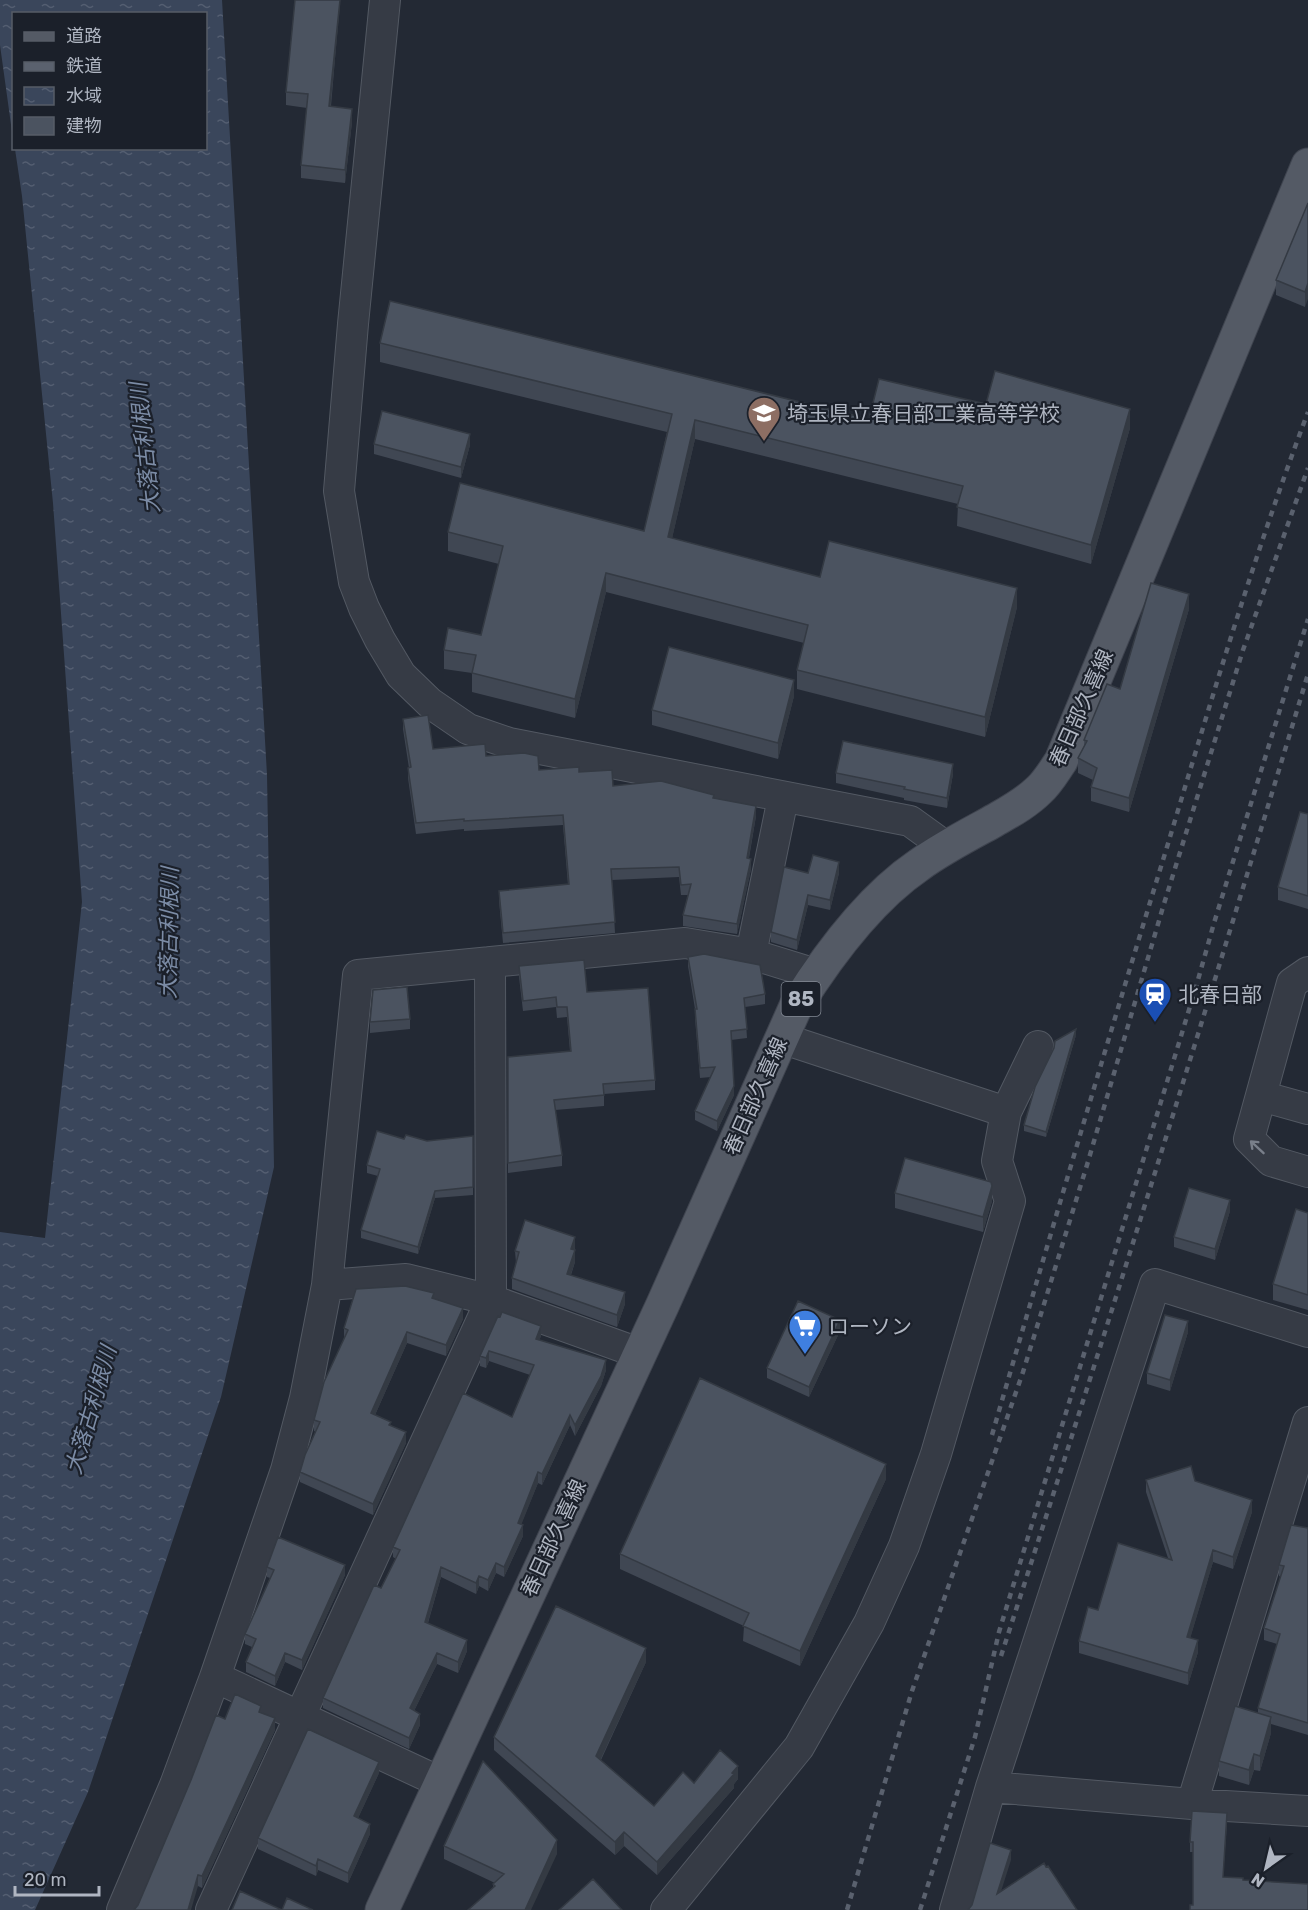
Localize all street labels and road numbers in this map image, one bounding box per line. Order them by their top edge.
street label: 春日部久喜線 [1044,645,1118,771]
road number: 85 [782,982,820,1016]
street label: 春日部久喜線 [718,1033,792,1159]
street label: 春日部久喜線 [515,1476,591,1600]

